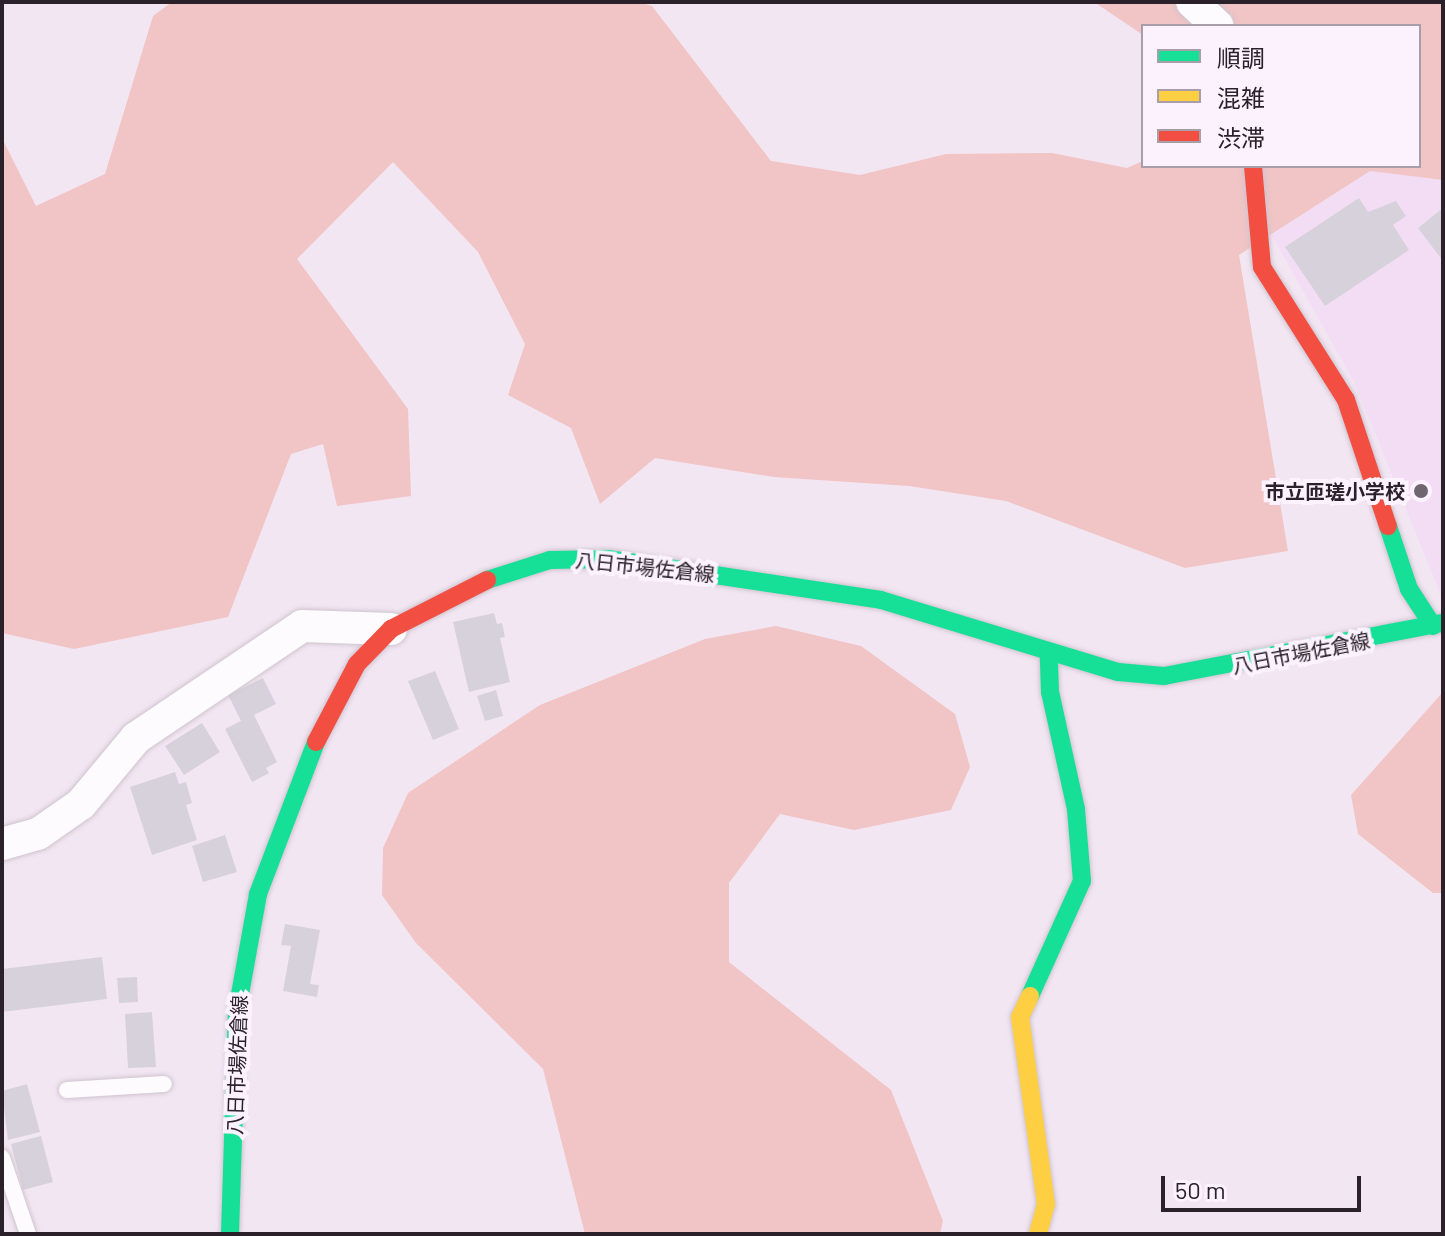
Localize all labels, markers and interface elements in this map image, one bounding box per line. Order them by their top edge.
legend [1141,24,1421,168]
text: 順調 [1217,43,1265,72]
text: 混雑 [1217,83,1265,112]
text: 渋滞 [1217,123,1265,152]
place label: 市立匝瑳小学校 [1265,479,1405,503]
marker: 市立匝瑳小学校 [1412,482,1430,500]
street label: 八日市場佐倉線 [574,548,716,586]
street label: 八日市場佐倉線 [1230,628,1372,678]
street label: 八日市場佐倉線 [223,995,251,1135]
scale bar [1165,1160,1365,1210]
text: 50 m [1175,1175,1226,1204]

